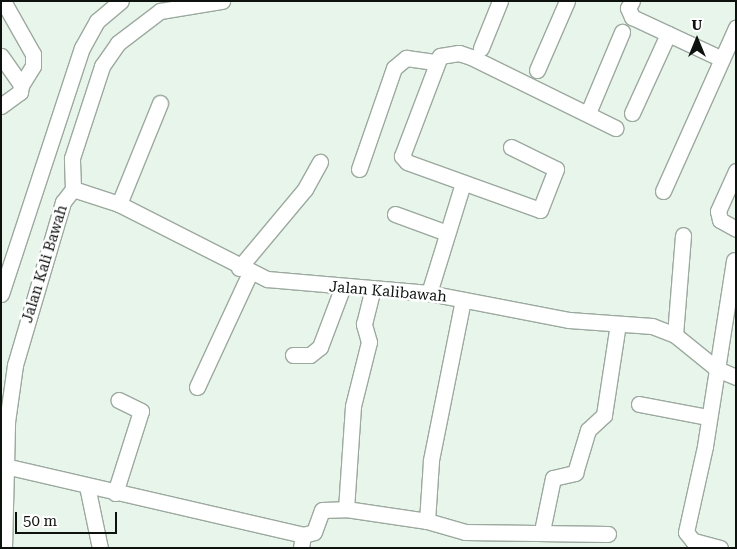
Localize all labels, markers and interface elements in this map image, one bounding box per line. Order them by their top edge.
north arrow [672,15,722,65]
text: U [692,17,702,33]
street label: Jalan Kali Bawah [19,203,71,325]
street label: Jalan Kalibawah [328,278,448,306]
scale bar [18,502,120,534]
text: 50 m [23,512,57,530]

